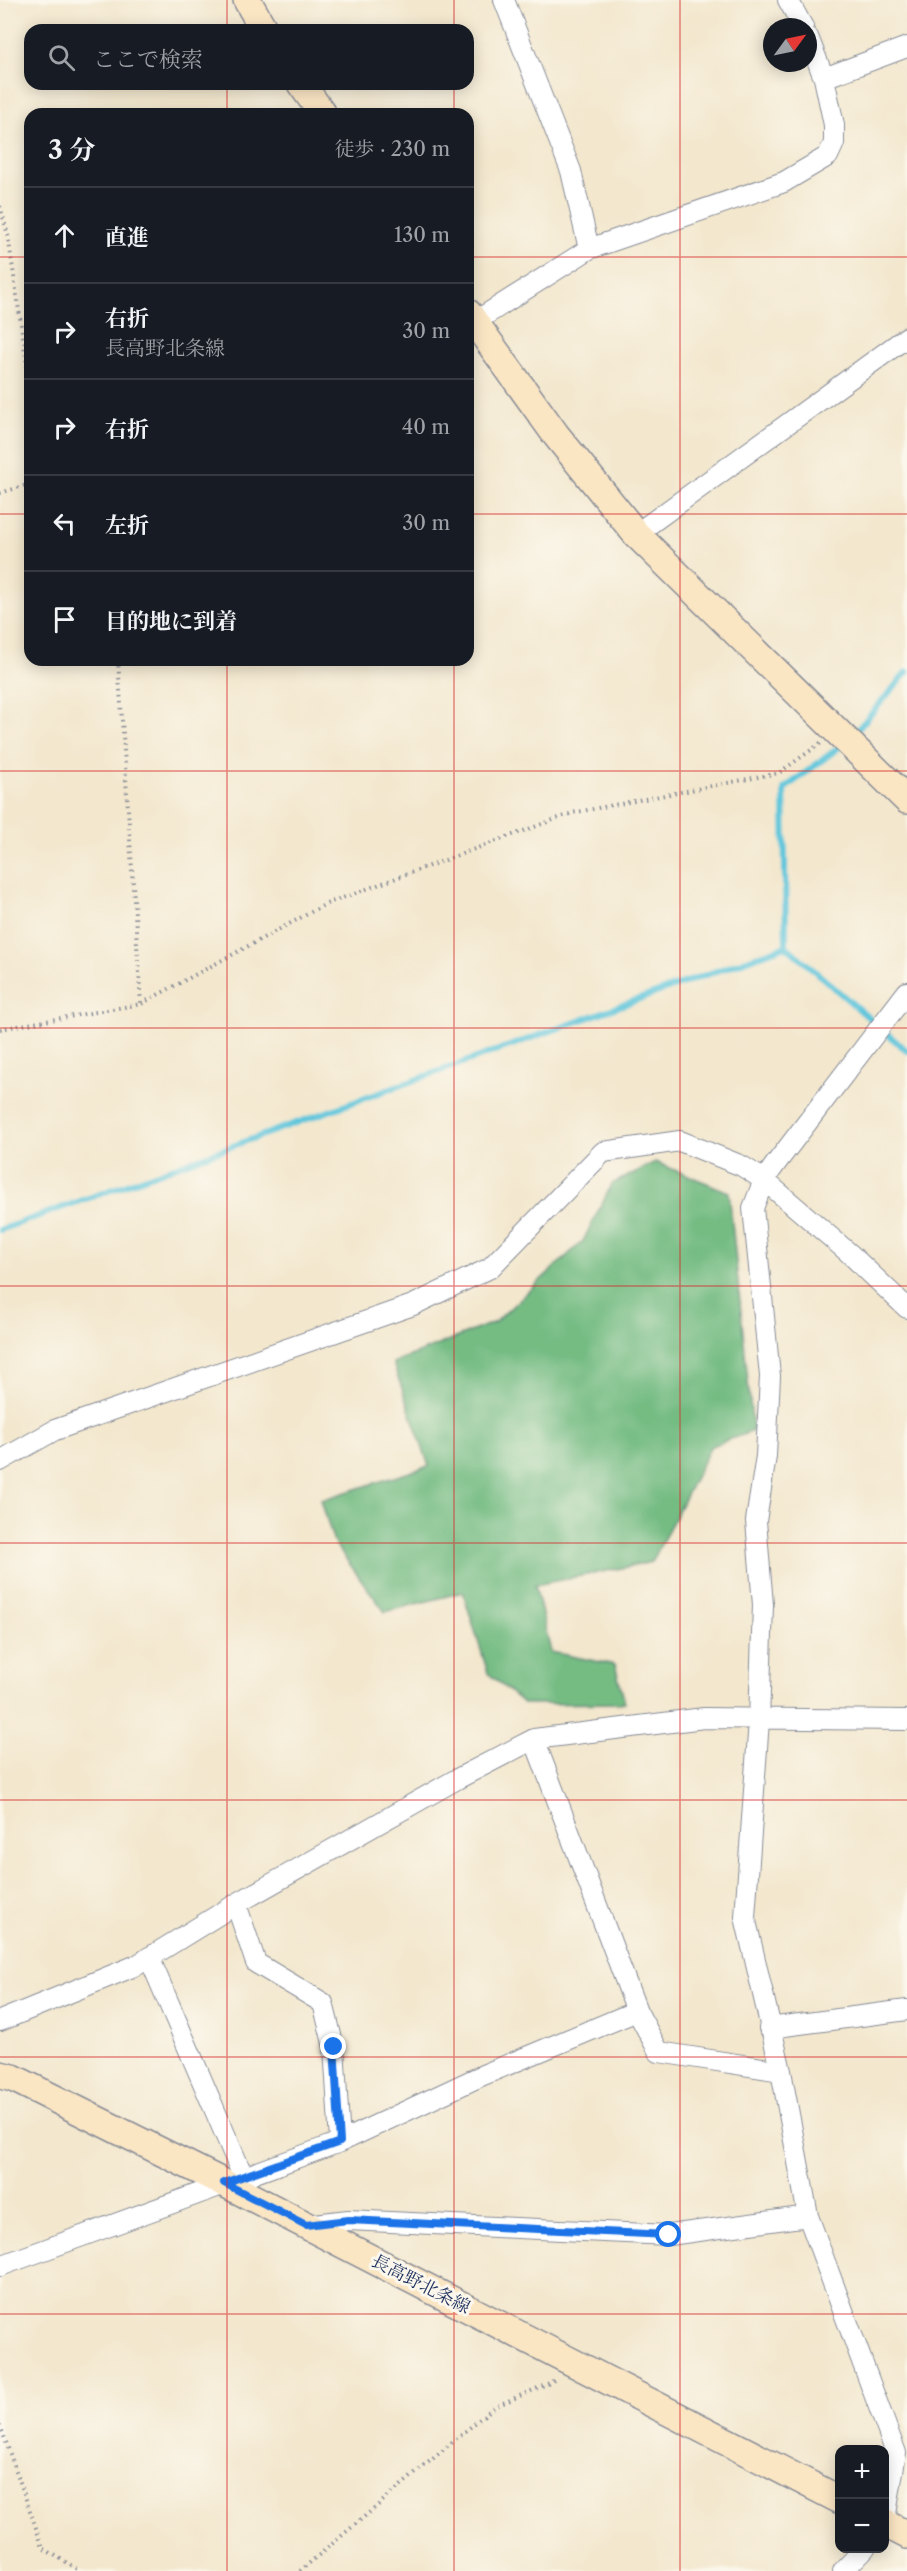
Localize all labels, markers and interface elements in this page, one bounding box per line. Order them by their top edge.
north arrow [763,18,817,72]
search box [24,24,474,90]
icon: search [45,41,78,74]
text: ここで検索 [93,46,203,73]
text: 3 分 [48,134,95,166]
text: 徒歩 · 230 m [335,137,450,161]
icon: ahead [48,219,81,252]
text: 130 m [394,223,450,247]
text: 直進 [105,224,149,251]
text: 右折 [105,305,149,332]
icon: right [48,315,81,348]
text: 30 m [402,319,450,343]
text: 長高野北条線 [105,336,225,360]
icon: right [48,411,81,444]
text: 40 m [402,415,450,439]
text: 右折 [105,416,149,443]
icon: left [48,507,81,540]
text: 30 m [402,511,450,535]
text: 左折 [105,512,149,539]
icon: arrive [48,603,81,636]
text: 目的地に到着 [105,608,237,635]
route end [320,2033,346,2059]
route start [655,2221,681,2247]
street label: 長高野北条線 [368,2250,474,2318]
map controls [835,2445,889,2553]
button: + [835,2445,889,2499]
button: − [835,2499,889,2553]

